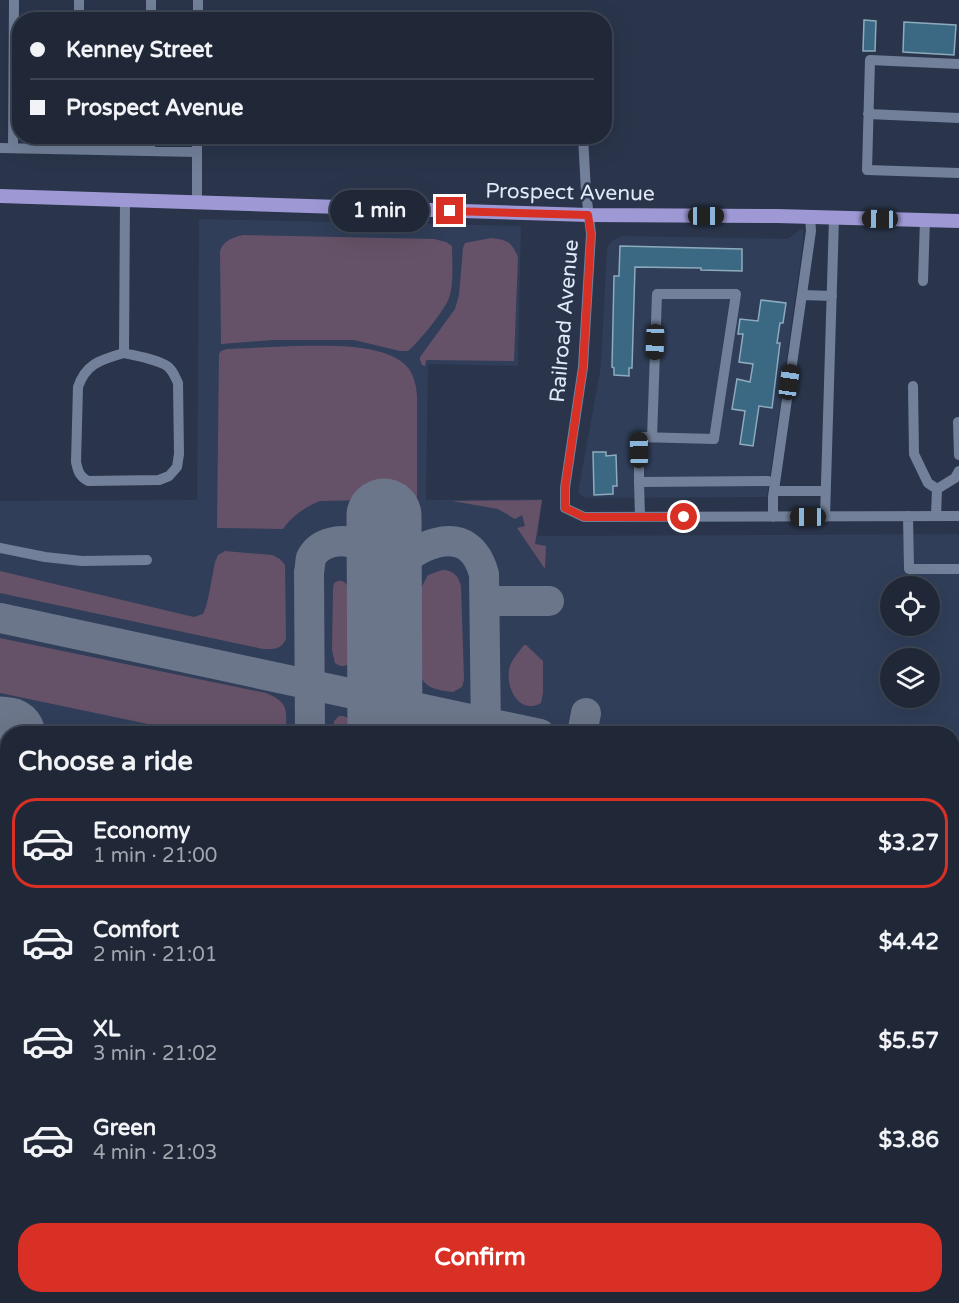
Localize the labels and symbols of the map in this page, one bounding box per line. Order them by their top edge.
street label: Prospect Avenue [485,179,655,206]
callout: 1 min [330,190,429,232]
route end [436,197,463,224]
car [688,207,724,225]
car [862,210,898,228]
street label: Railroad Avenue [545,238,584,404]
car [645,324,665,360]
car [778,363,800,401]
car [630,432,648,468]
route start [670,503,697,530]
car [790,508,826,526]

